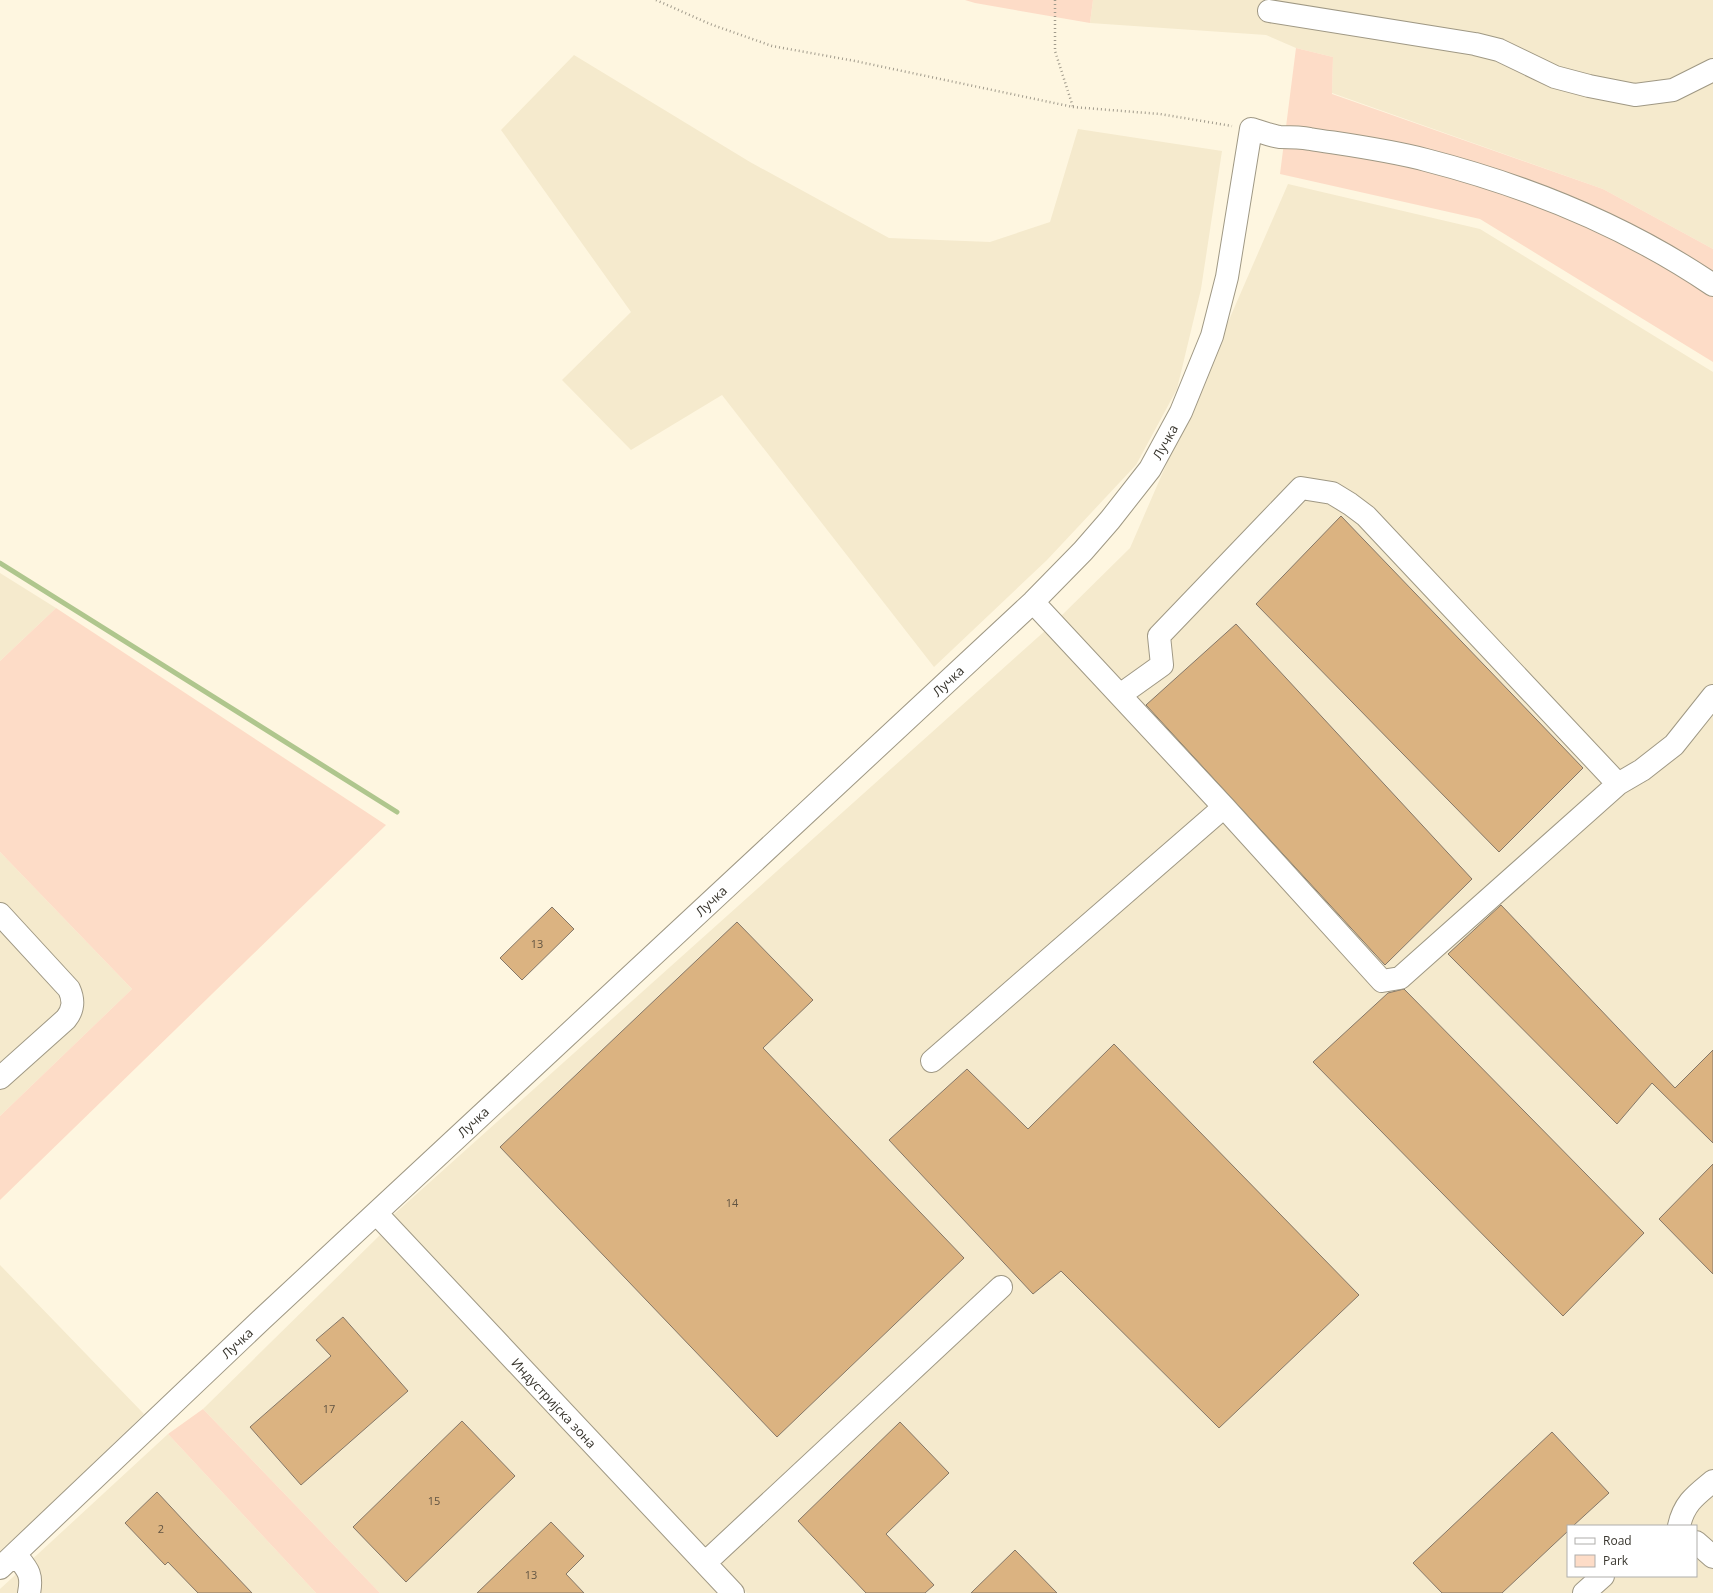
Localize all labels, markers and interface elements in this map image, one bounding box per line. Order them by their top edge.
street label: Лучка [1148,421,1182,463]
street label: Лучка [928,662,968,700]
street label: Лучка [691,882,731,920]
house number: 13 [531,936,543,951]
street label: Лучка [453,1103,493,1141]
house number: 14 [726,1195,739,1210]
street label: Лучка [217,1324,257,1362]
street label: Индустријска зона [508,1354,600,1452]
house number: 17 [323,1401,335,1416]
house number: 15 [428,1493,440,1508]
house number: 2 [158,1521,164,1536]
legend [1567,1525,1697,1577]
text: Road [1603,1532,1632,1549]
text: Park [1603,1552,1629,1569]
house number: 13 [525,1567,537,1582]

